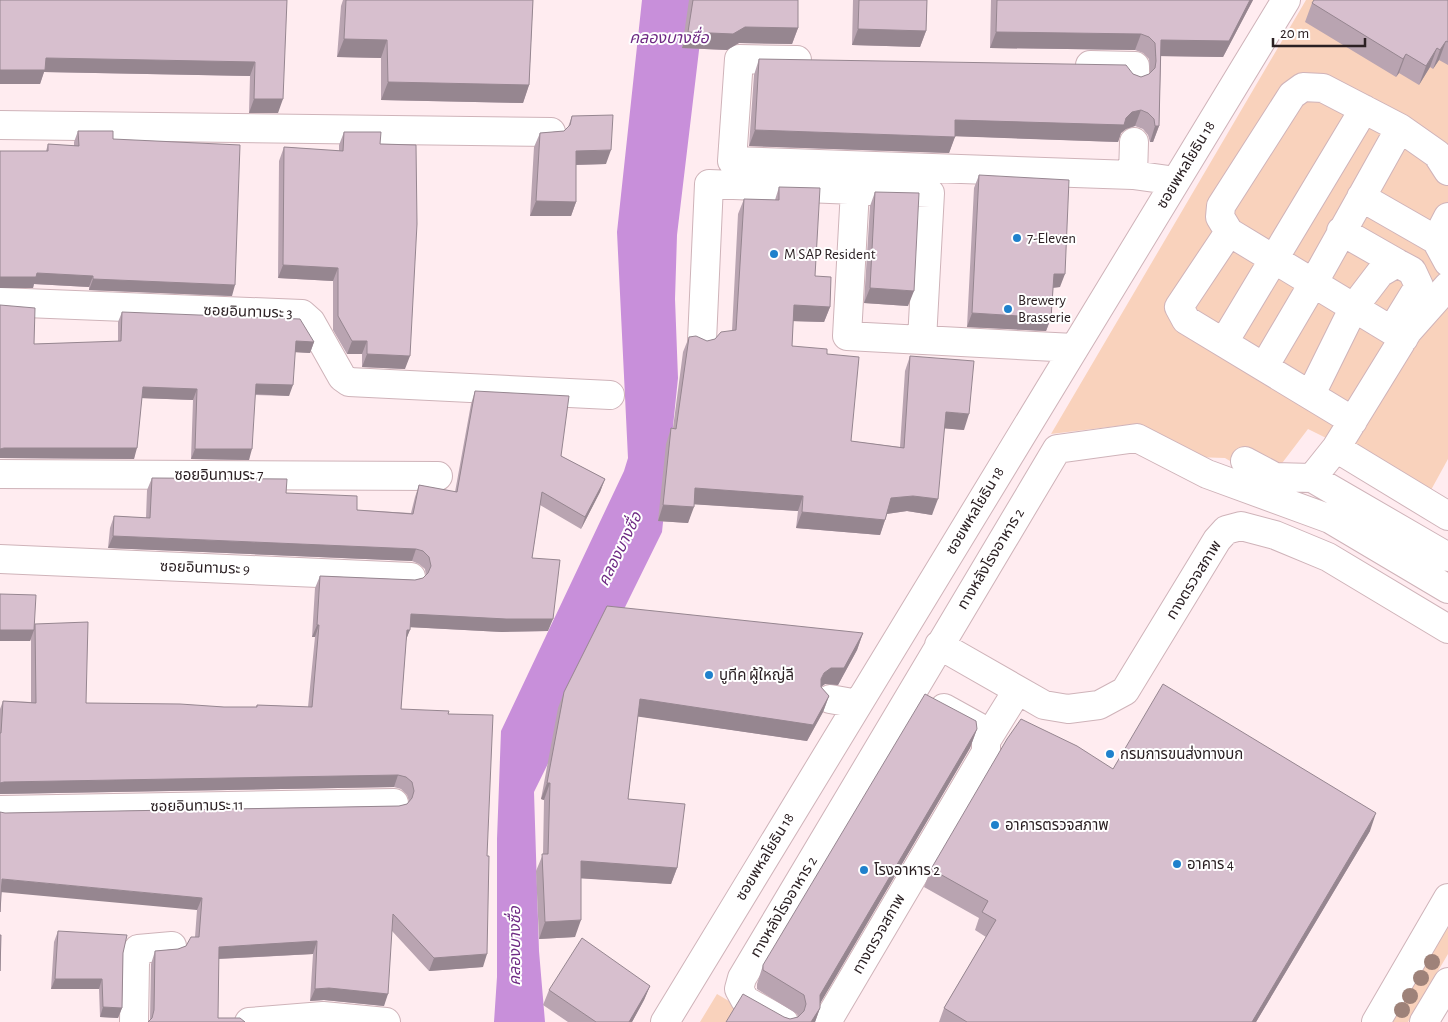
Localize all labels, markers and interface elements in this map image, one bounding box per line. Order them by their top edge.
scale bar [1273,15,1366,47]
water label: คลองบางซื่อ [629,26,710,46]
text: 20 m [1280,26,1309,41]
street label: ซอยพหลโยธิน 18 [1153,118,1218,211]
place label: 7-Eleven [1027,231,1076,246]
marker: 7-Eleven [1011,232,1023,244]
place label: M SAP Resident [784,247,876,262]
marker: M SAP Resident [768,248,780,260]
place label: Brewery Brasserie [1018,293,1071,325]
street label: ซอยอินทามระ 3 [203,303,293,321]
marker: Brewery Brasserie [1002,303,1014,315]
street label: ซอยพหลโยธิน 18 [942,464,1007,557]
street label: ซอยอินทามระ 7 [174,468,264,483]
street label: ทางหลังโรงอาหาร 2 [954,505,1027,612]
water label: คลองบางซื่อ [592,507,645,588]
street label: ทางตรวจสภาพ [1164,538,1224,622]
street label: ซอยอินทามระ 9 [160,559,250,577]
place label: บูทีค ผู้ใหญ่ลี [719,666,794,684]
marker: บูทีค ผู้ใหญ่ลี [703,669,715,681]
place label: กรมการขนส่งทางบก [1120,745,1243,762]
marker: กรมการขนส่งทางบก [1104,748,1116,760]
street label: ซอยอินทามระ 11 [150,798,244,814]
street label: ซอยพหลโยธิน 18 [732,810,797,903]
place label: อาคารตรวจสภาพ [1005,818,1109,833]
marker: อาคารตรวจสภาพ [989,819,1001,831]
street label: ทางหลังโรงอาหาร 2 [747,853,820,960]
place label: อาคาร 4 [1187,857,1234,872]
marker: อาคาร 4 [1171,858,1183,870]
place label: โรงอาหาร 2 [874,862,940,878]
marker: โรงอาหาร 2 [858,864,870,876]
street label: ทางตรวจสภาพ [850,891,908,977]
water label: คลองบางซื่อ [503,905,523,986]

